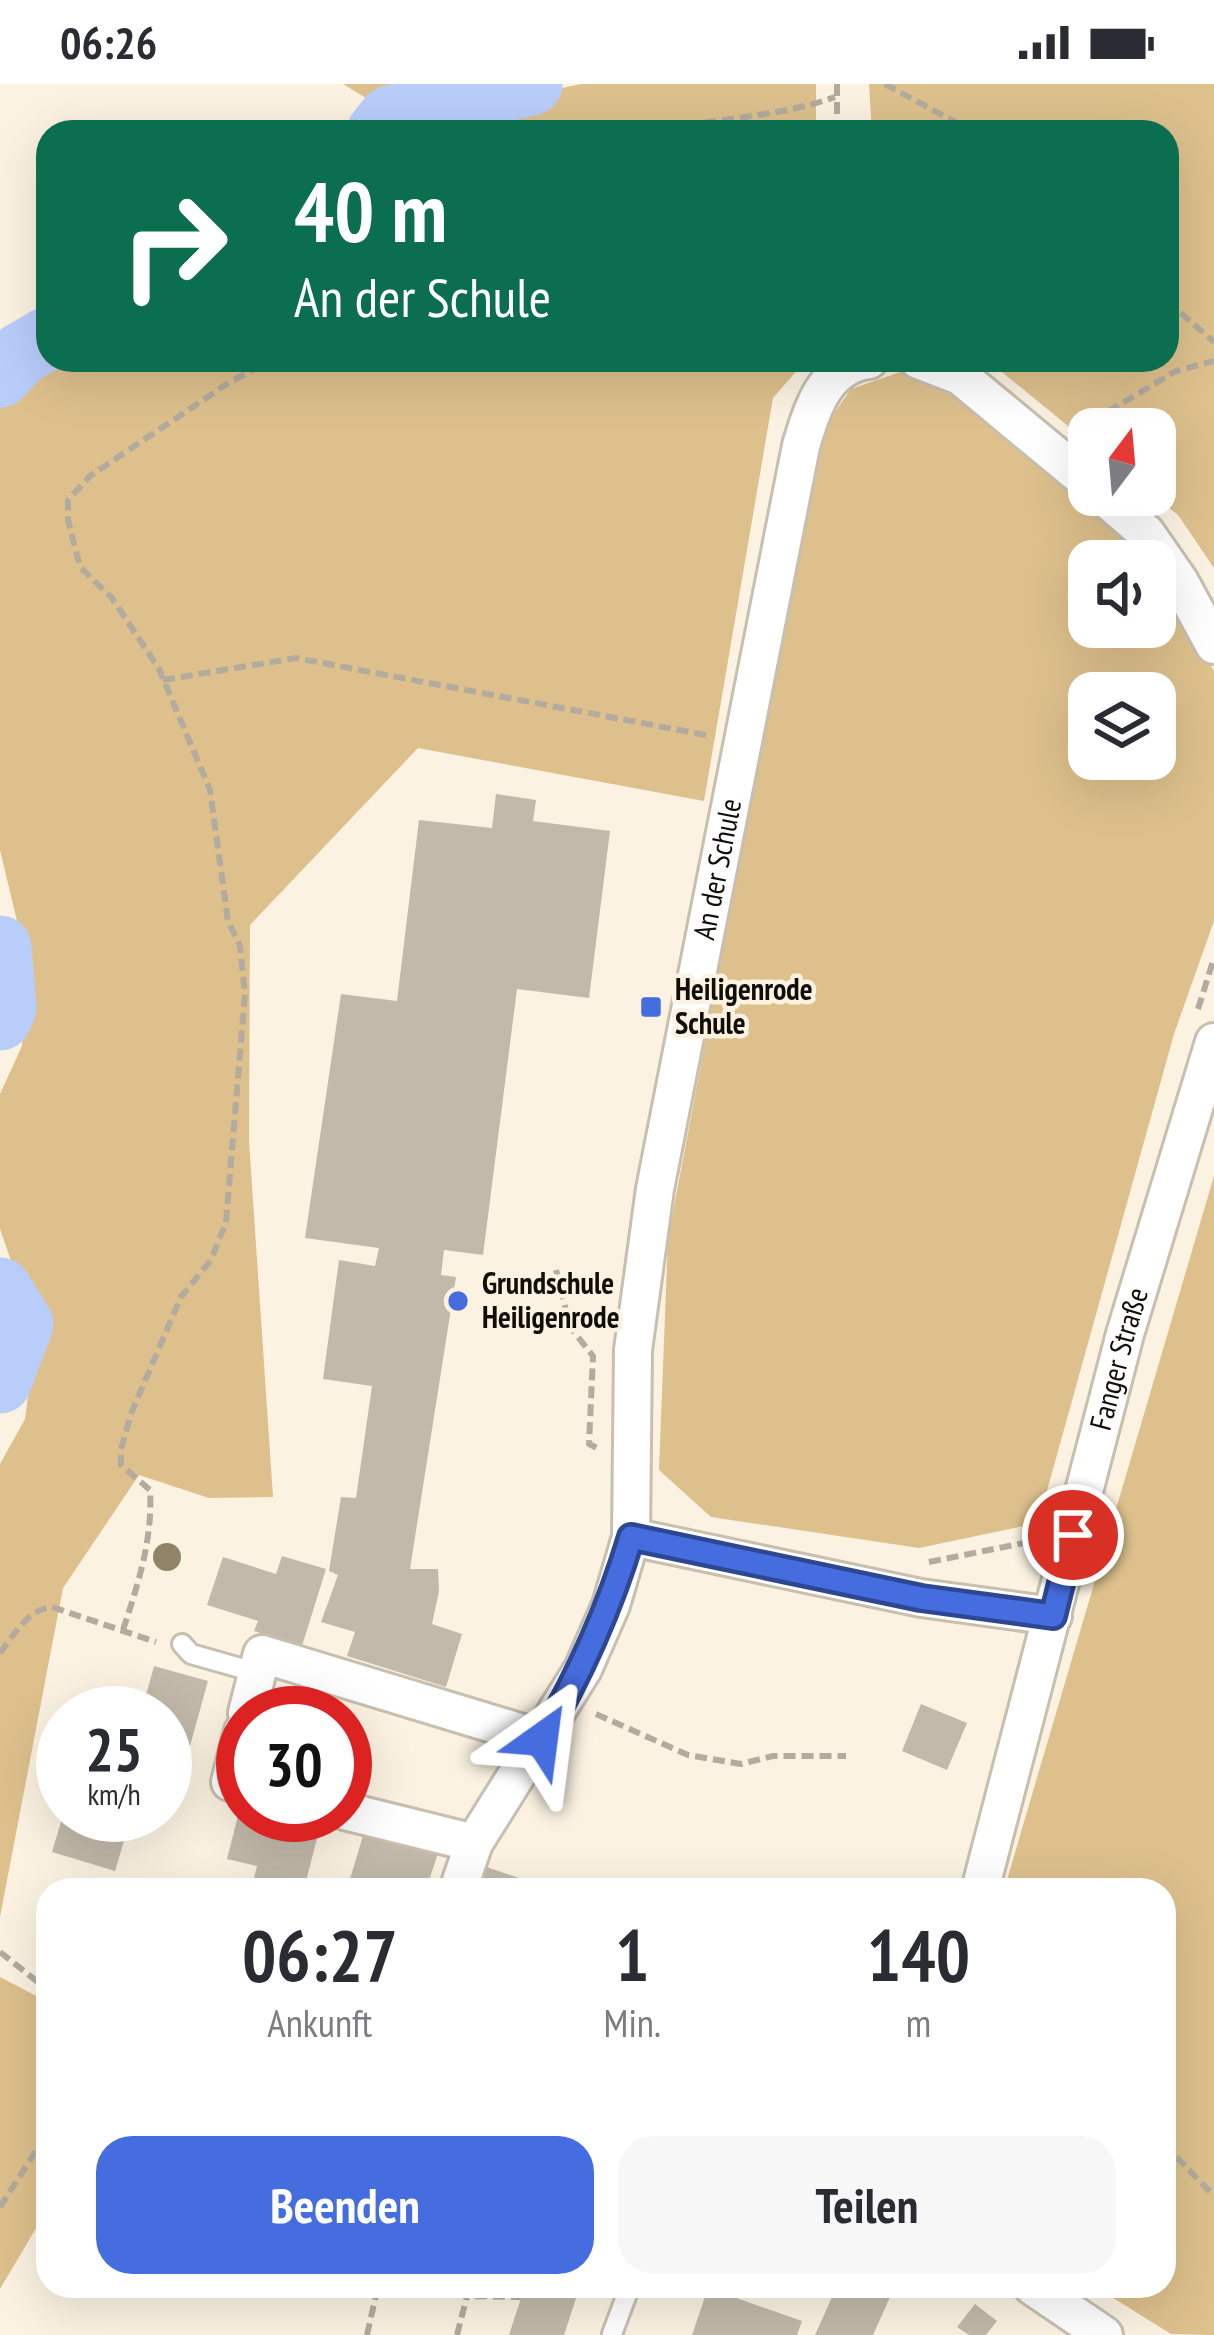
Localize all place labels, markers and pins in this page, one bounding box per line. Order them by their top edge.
place label: Heiligenrode Schule [675,969,813,1042]
marker: Heiligenrode Schule [638,994,664,1020]
place label: Grundschule Heiligenrode [482,1263,620,1336]
marker: Grundschule Heiligenrode [445,1288,471,1314]
pin [1022,1484,1124,1586]

